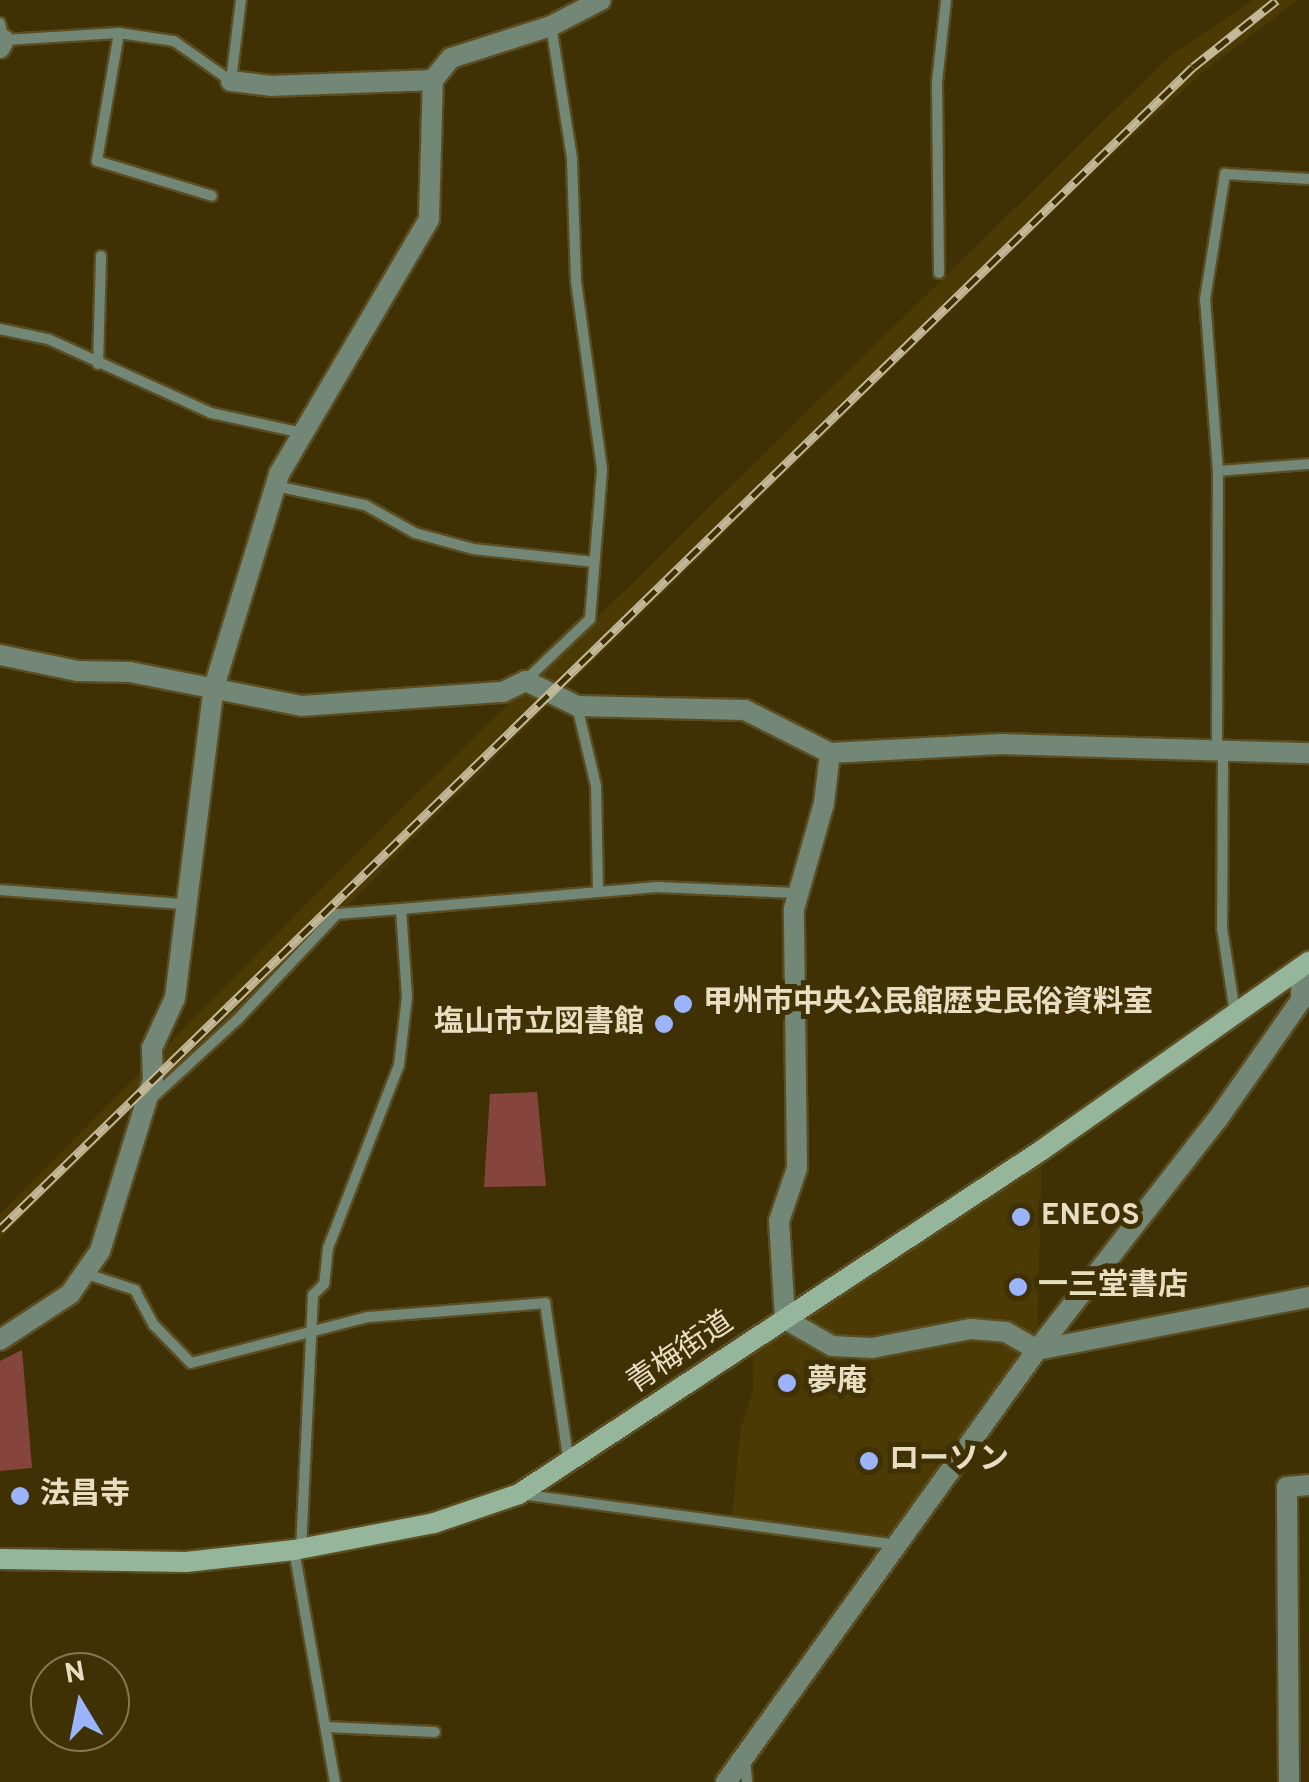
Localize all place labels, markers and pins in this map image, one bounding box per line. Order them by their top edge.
place label: 甲州市中央公民館歴史民俗資料室 [703,986,1153,1022]
marker: 甲州市中央公民館歴史民俗資料室 [672,993,694,1015]
place label: 塩山市立図書館 [434,1006,644,1042]
marker: 塩山市立図書館 [653,1013,675,1035]
place label: ENEOS [1041,1199,1140,1235]
marker: ENEOS [1010,1206,1032,1228]
place label: 一三堂書店 [1038,1269,1188,1305]
marker: 一三堂書店 [1007,1276,1029,1298]
place label: 夢庵 [807,1365,867,1401]
marker: 夢庵 [776,1372,798,1394]
place label: ローソン [889,1443,1009,1479]
marker: ローソン [858,1450,880,1472]
place label: 法昌寺 [40,1478,130,1514]
marker: 法昌寺 [9,1485,31,1507]

